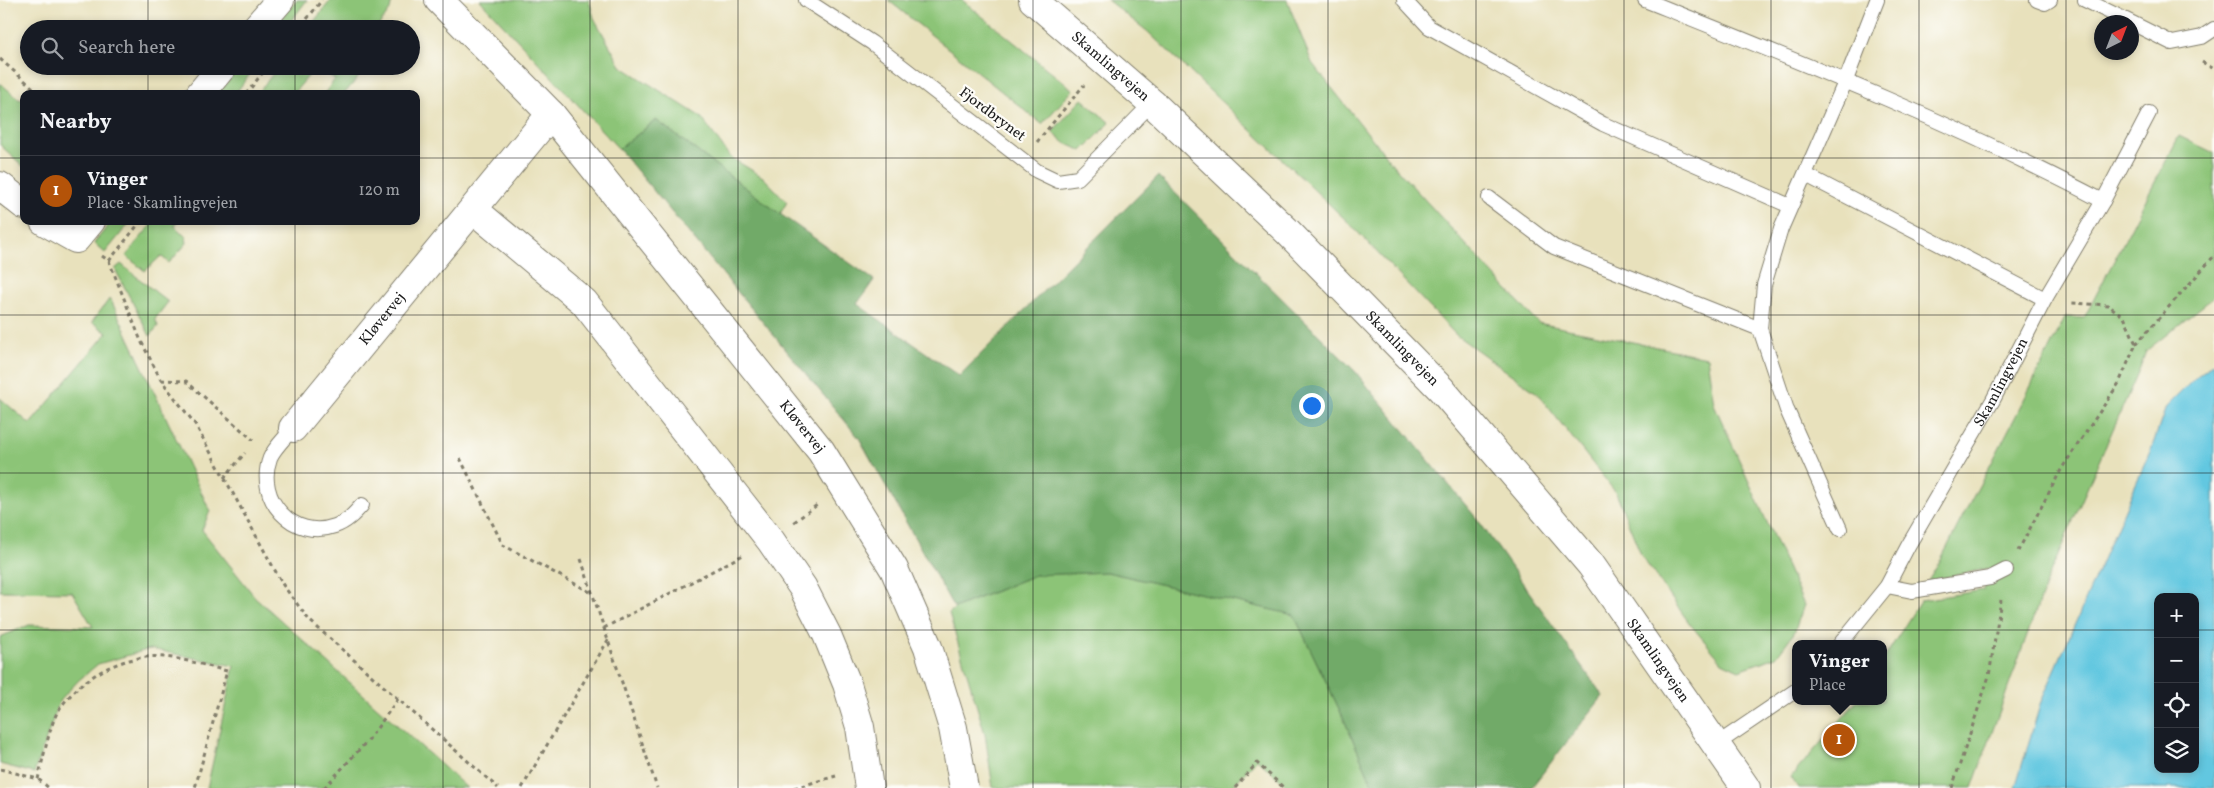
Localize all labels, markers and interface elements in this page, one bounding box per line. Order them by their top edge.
north arrow [2094,15,2139,60]
search box [20,20,420,75]
street label: Skamlingvejen [1066,27,1154,107]
icon: search [38,34,66,62]
text: Search here [78,35,175,61]
street label: Fjordbrynet [954,83,1030,147]
text: Nearby [40,108,111,137]
text: Vinger [87,167,148,193]
text: 1 [53,180,59,202]
text: 120 m [358,180,400,202]
text: Place · Skamlingvejen [87,193,238,215]
street label: Kløvervej [354,288,411,350]
street label: Skamlingvejen [1360,306,1444,391]
street label: Skamlingvejen [1969,334,2034,431]
your location [1299,393,1325,419]
street label: Kløvervej [774,396,830,458]
map controls [2154,593,2199,773]
button: + [2154,593,2199,638]
street label: Skamlingvejen [1621,615,1694,707]
button: − [2154,638,2199,683]
popup [1792,640,1887,705]
text: Vinger [1809,649,1870,675]
text: Place [1809,675,1846,697]
button: locate [2154,683,2199,728]
pin: 1 [1823,721,1855,759]
button: layers [2154,728,2199,773]

